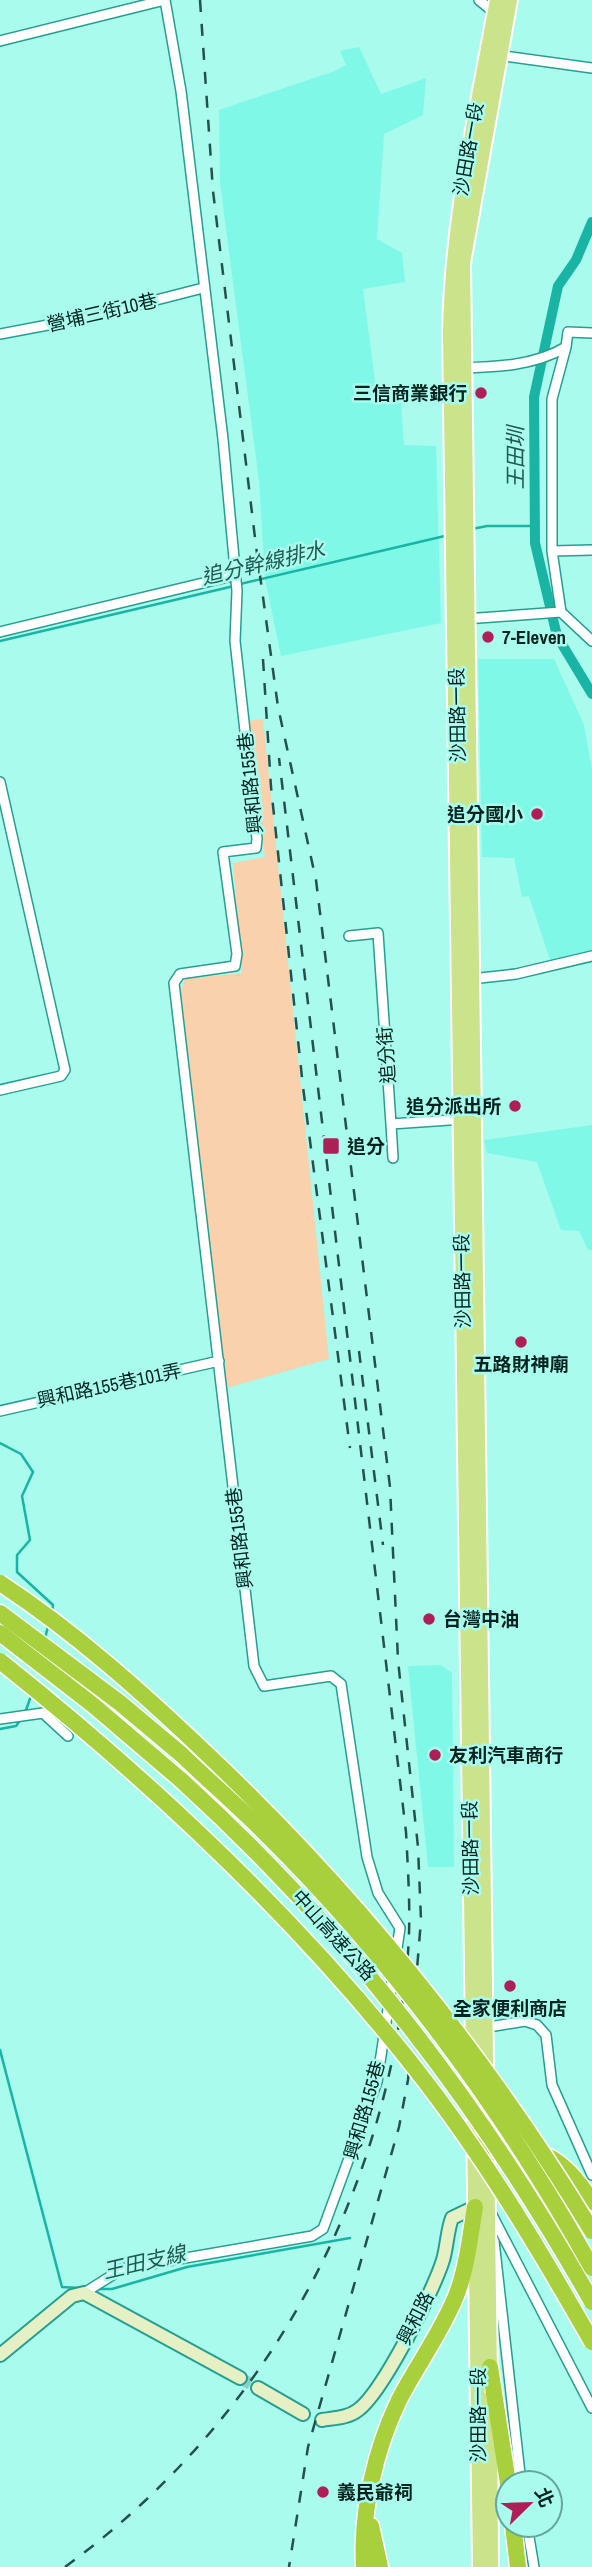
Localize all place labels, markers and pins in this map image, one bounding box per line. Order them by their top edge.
place label: 三信商業銀行 [353,380,467,406]
marker: 三信商業銀行 [473,385,489,401]
place label: 7-Eleven [502,624,566,650]
marker: 7-Eleven [480,629,496,645]
place label: 追分國小 [447,801,523,827]
marker: 追分國小 [529,806,545,822]
place label: 追分派出所 [406,1093,501,1119]
marker: 追分派出所 [507,1098,523,1114]
place label: 追分 [347,1133,385,1159]
marker: 追分 [321,1136,341,1156]
marker: 五路財神廟 [513,1334,529,1350]
place label: 五路財神廟 [473,1351,569,1377]
place label: 台灣中油 [443,1606,519,1632]
marker: 台灣中油 [421,1611,437,1627]
place label: 友利汽車商行 [449,1742,563,1768]
marker: 友利汽車商行 [427,1747,443,1763]
marker: 全家便利商店 [502,1978,518,1994]
place label: 全家便利商店 [453,1995,567,2021]
place label: 義民爺祠 [337,2479,413,2505]
marker: 義民爺祠 [315,2484,331,2500]

